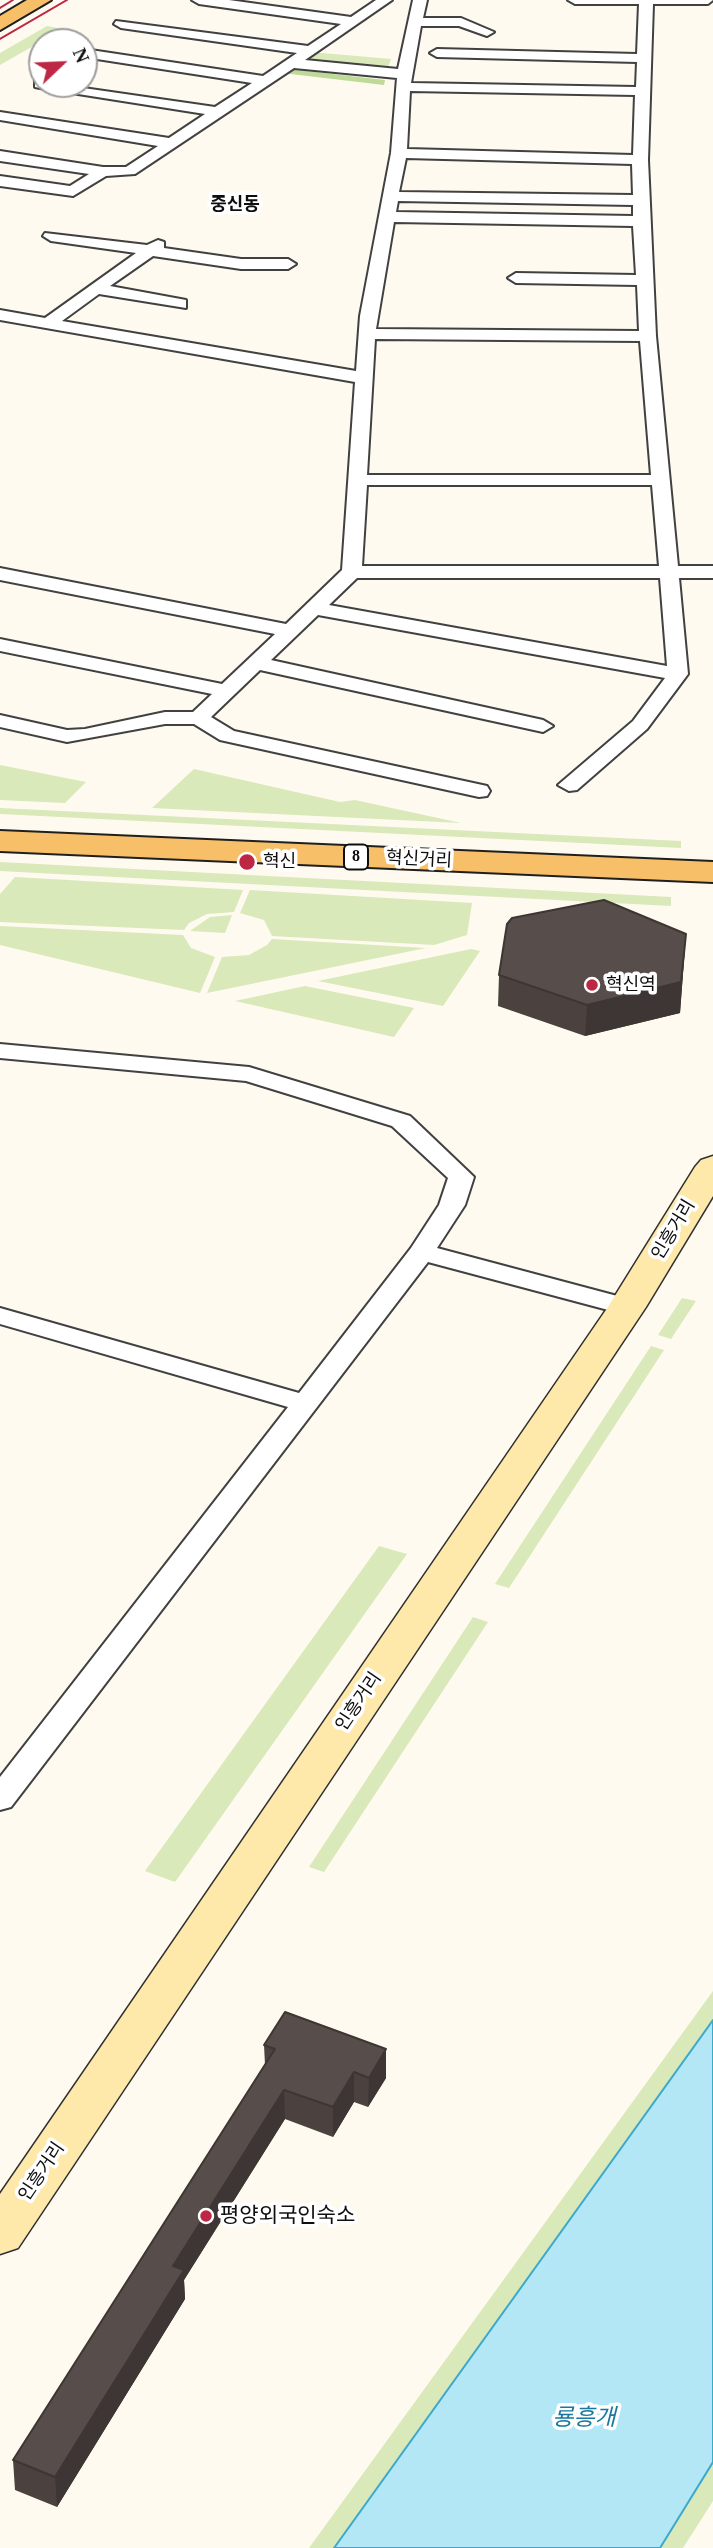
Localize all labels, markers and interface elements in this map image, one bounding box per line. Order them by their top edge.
north arrow [28,28,98,98]
text: N [69,45,93,66]
district label: 중신동 [210,194,260,216]
road number: 8 [344,844,368,870]
street label: 혁신거리 [385,847,453,873]
place label: 혁신 [263,851,296,873]
marker: 혁신 [237,852,257,872]
place label: 혁신역 [606,974,656,996]
marker: 혁신역 [584,977,600,993]
street label: 인흥거리 [648,1196,700,1264]
street label: 인흥거리 [332,1669,386,1735]
street label: 인흥거리 [15,2139,69,2205]
place label: 평양외국인숙소 [220,2203,355,2229]
marker: 평양외국인숙소 [198,2208,214,2224]
water label: 룡흥개 [552,2405,616,2433]

